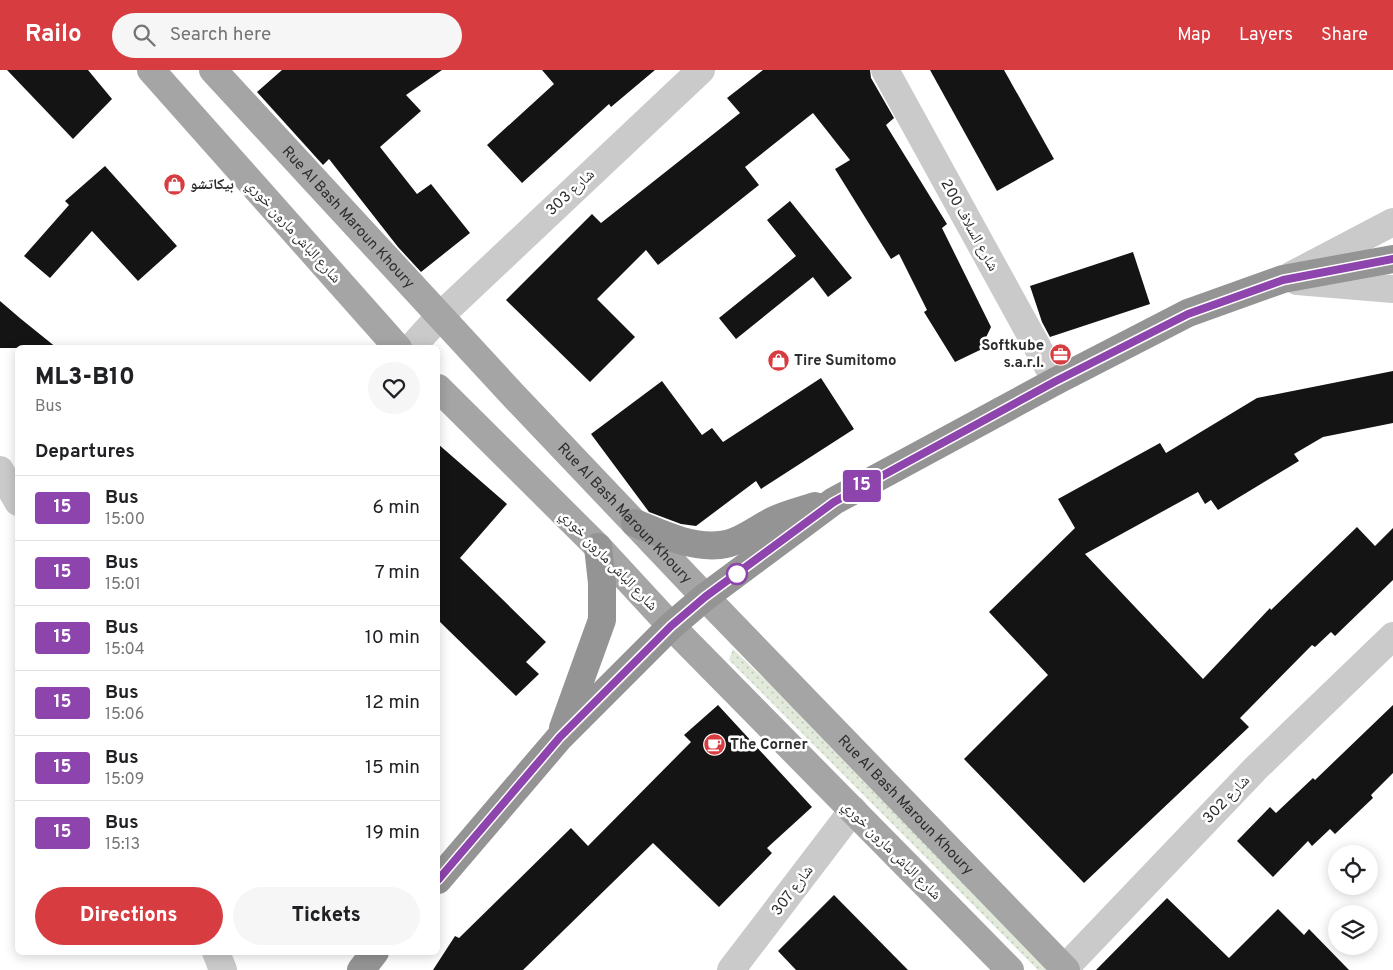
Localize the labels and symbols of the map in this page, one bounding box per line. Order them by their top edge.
street label: Rue Al Bash Maroun Khoury [277,143,418,293]
street label: شارع 303 [543,166,599,220]
shop icon: بيكاتشو [162,172,186,196]
place label: بيكاتشو [190,176,234,195]
street label: شارع الباش مارون خوري [241,176,345,288]
street label: 200 شارع السلاف [936,176,1002,275]
place label: Softkube s.a.r.l. [981,337,1044,373]
office icon: Softkube s.a.r.l. [1048,342,1072,366]
shop icon: Tire Sumitomo [766,348,790,372]
place label: Tire Sumitomo [794,352,897,371]
street label: Rue Al Bash Maroun Khoury [553,440,695,588]
line badge: 15 [840,470,884,502]
street label: شارع الباش مارون خوري [554,507,661,616]
unlabelled marker [726,563,748,585]
cafe icon: The Corner [702,732,726,756]
street label: Rue Al Bash Maroun Khoury [833,732,977,880]
place label: The Corner [730,736,808,755]
street label: شارع 302 [1199,772,1255,828]
street label: شارع الباش مارون خوري [837,797,945,905]
street label: شارع 307 [768,862,818,920]

